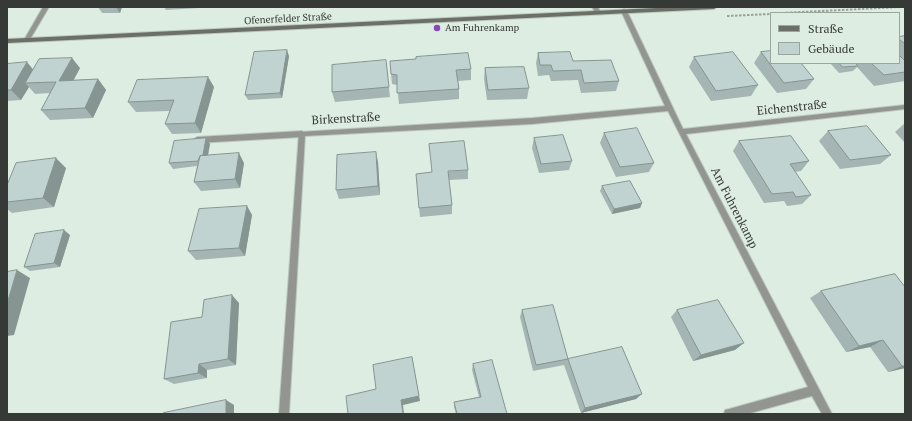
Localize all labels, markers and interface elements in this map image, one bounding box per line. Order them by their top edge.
street label: Ofenerfelder Straße [244,11,332,27]
legend [770,12,900,64]
text: Straße [808,21,843,36]
place label: Am Fuhrenkamp [445,22,519,34]
marker: Am Fuhrenkamp [432,23,442,33]
text: Gebäude [808,41,854,56]
street label: Eichenstraße [756,97,828,119]
street label: Birkenstraße [311,110,381,128]
street label: Am Fuhrenkamp [707,165,761,251]

